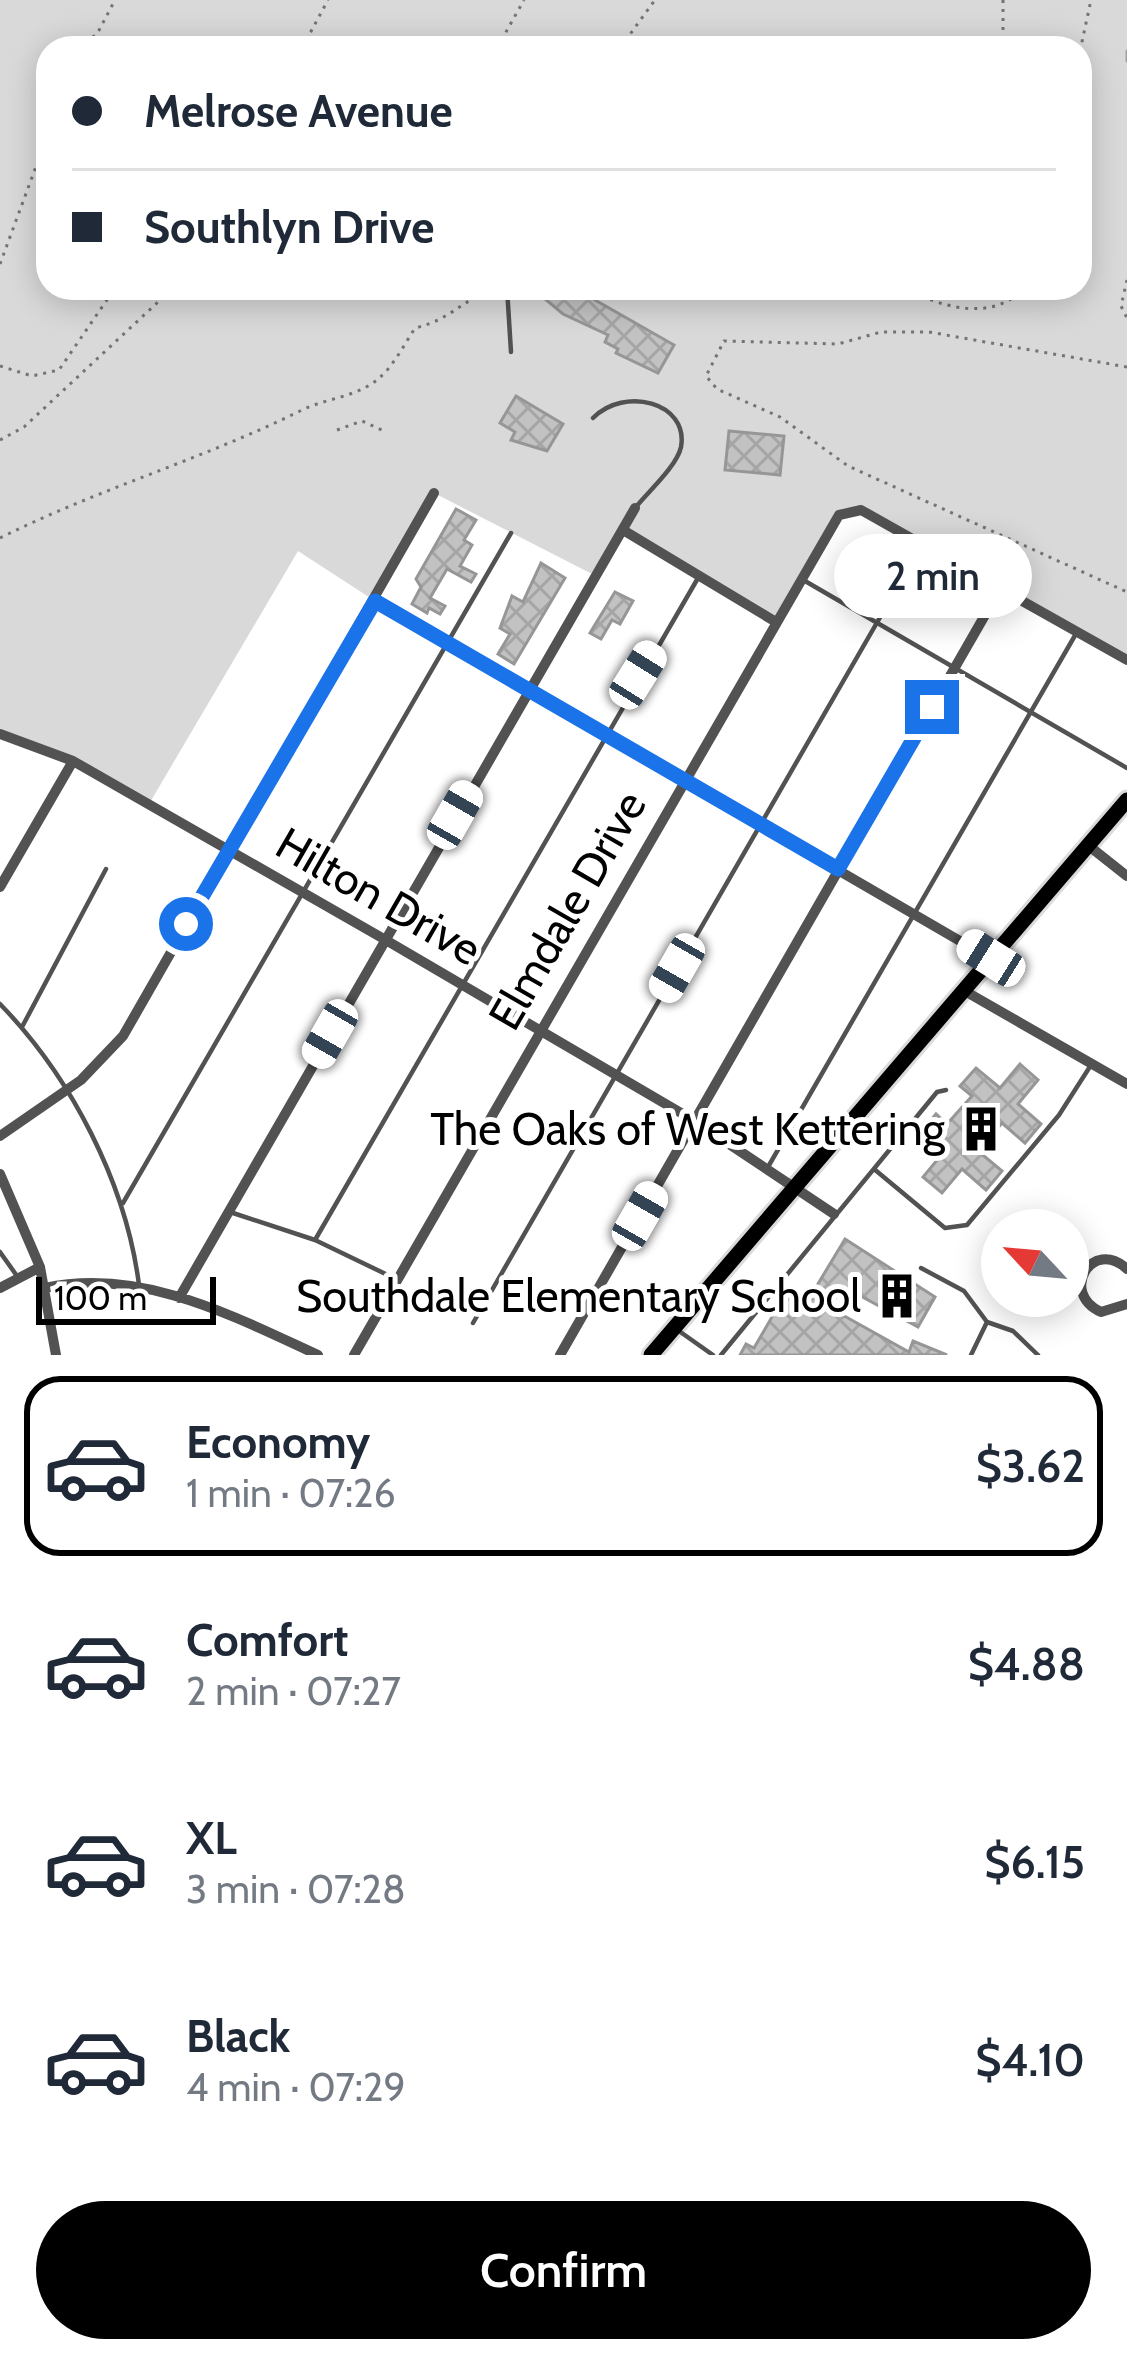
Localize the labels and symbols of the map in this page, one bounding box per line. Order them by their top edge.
callout: 2 min [833,533,1031,617]
car [604,635,672,715]
route end [905,680,959,734]
car [421,775,489,855]
street label: Elmdale Drive [477,781,657,1039]
street label: Hilton Drive [267,816,491,976]
route start [159,897,213,951]
car [951,924,1031,992]
car [643,928,711,1008]
car [296,994,364,1074]
place label: The Oaks of West Kettering [430,1102,946,1156]
building icon: The Oaks of West Kettering [956,1104,1006,1154]
car [606,1176,674,1256]
north arrow [981,1209,1089,1317]
place label: Southdale Elementary School [296,1269,861,1323]
scale bar [36,1271,216,1324]
building icon: Southdale Elementary School [872,1271,922,1321]

